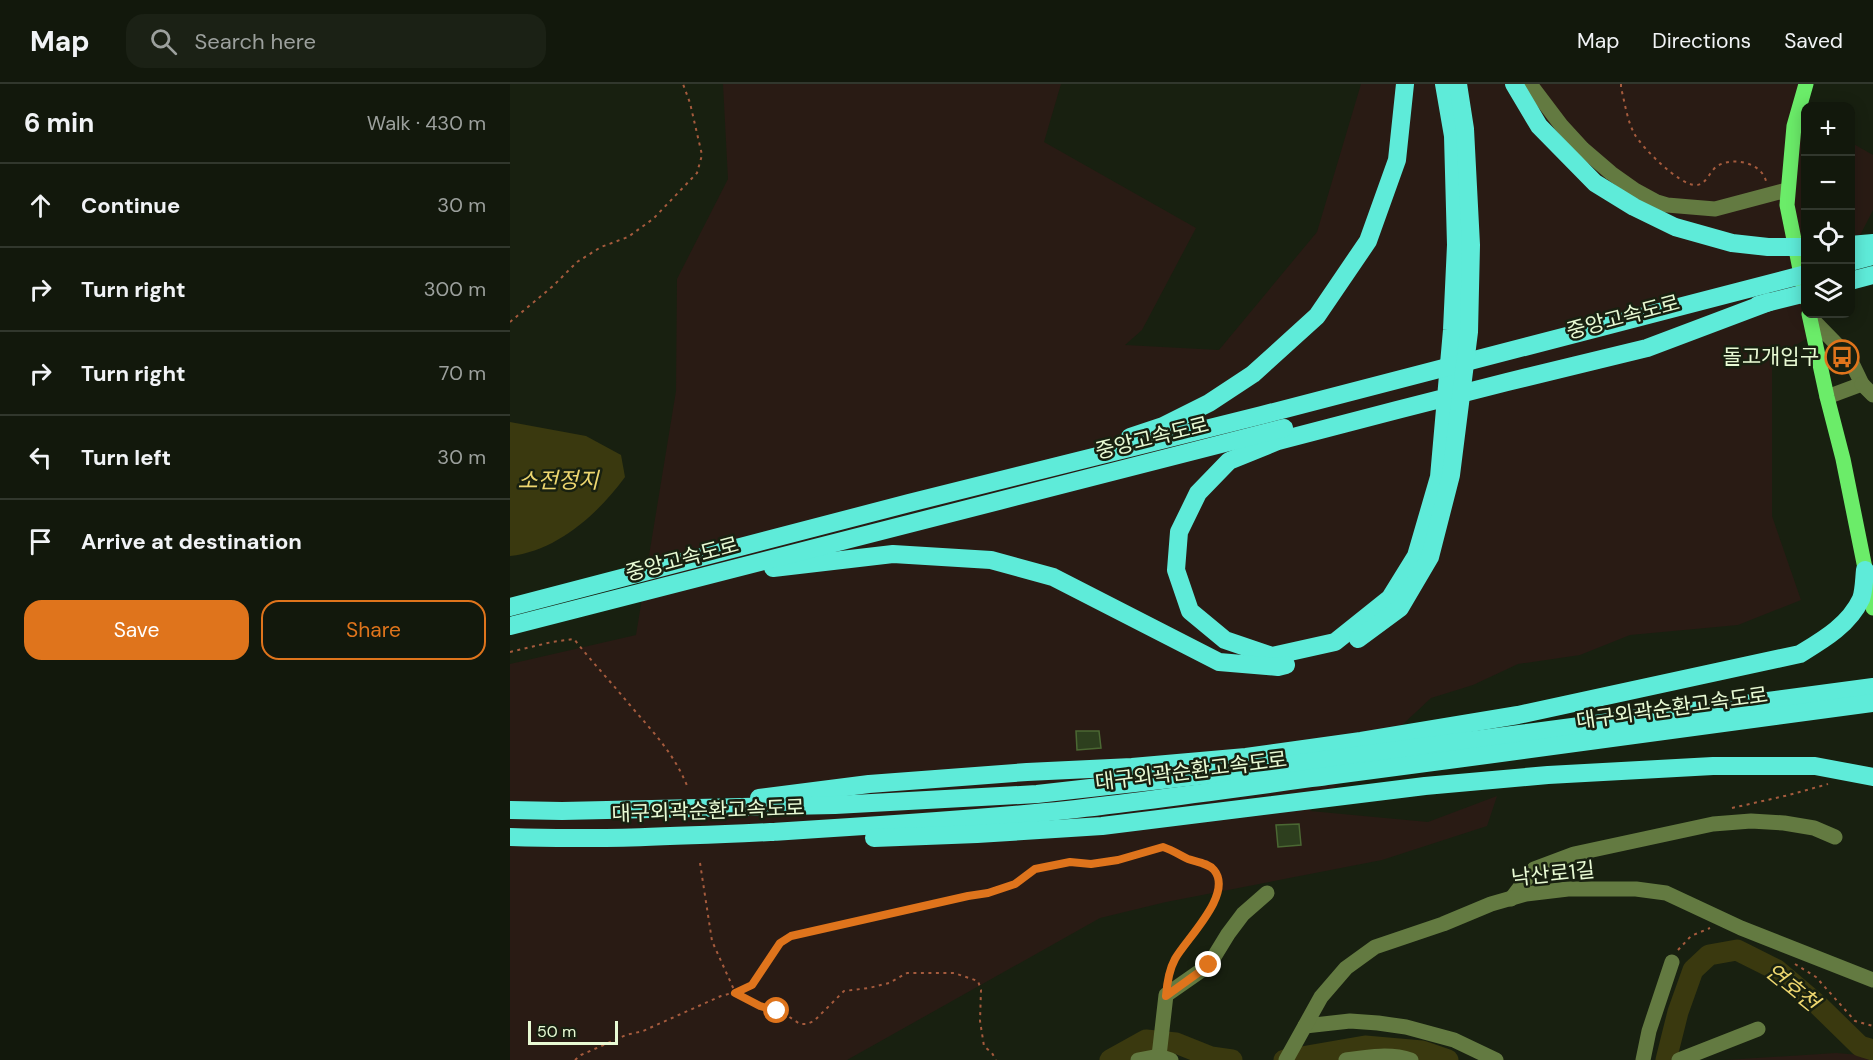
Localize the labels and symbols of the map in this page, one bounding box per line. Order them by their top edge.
street label: 중앙고속도로 [1563,288,1683,346]
bus stop icon: 돌고개입구 [1824,339,1860,375]
place label: 돌고개입구 [1722,343,1819,371]
street label: 중앙고속도로 [1092,410,1212,466]
water label: 소전정지 [518,466,600,495]
street label: 중앙고속도로 [622,530,742,588]
street label: 대구외곽순환고속도로 [1574,681,1770,735]
street label: 대구외곽순환고속도로 [1093,745,1289,797]
street label: 대구외곽순환고속도로 [611,794,805,828]
street label: 낙산로1길 [1510,856,1596,892]
route end [1195,951,1221,977]
water label: 연호천 [1759,957,1827,1019]
route start [763,997,789,1023]
scale bar [528,1018,618,1046]

